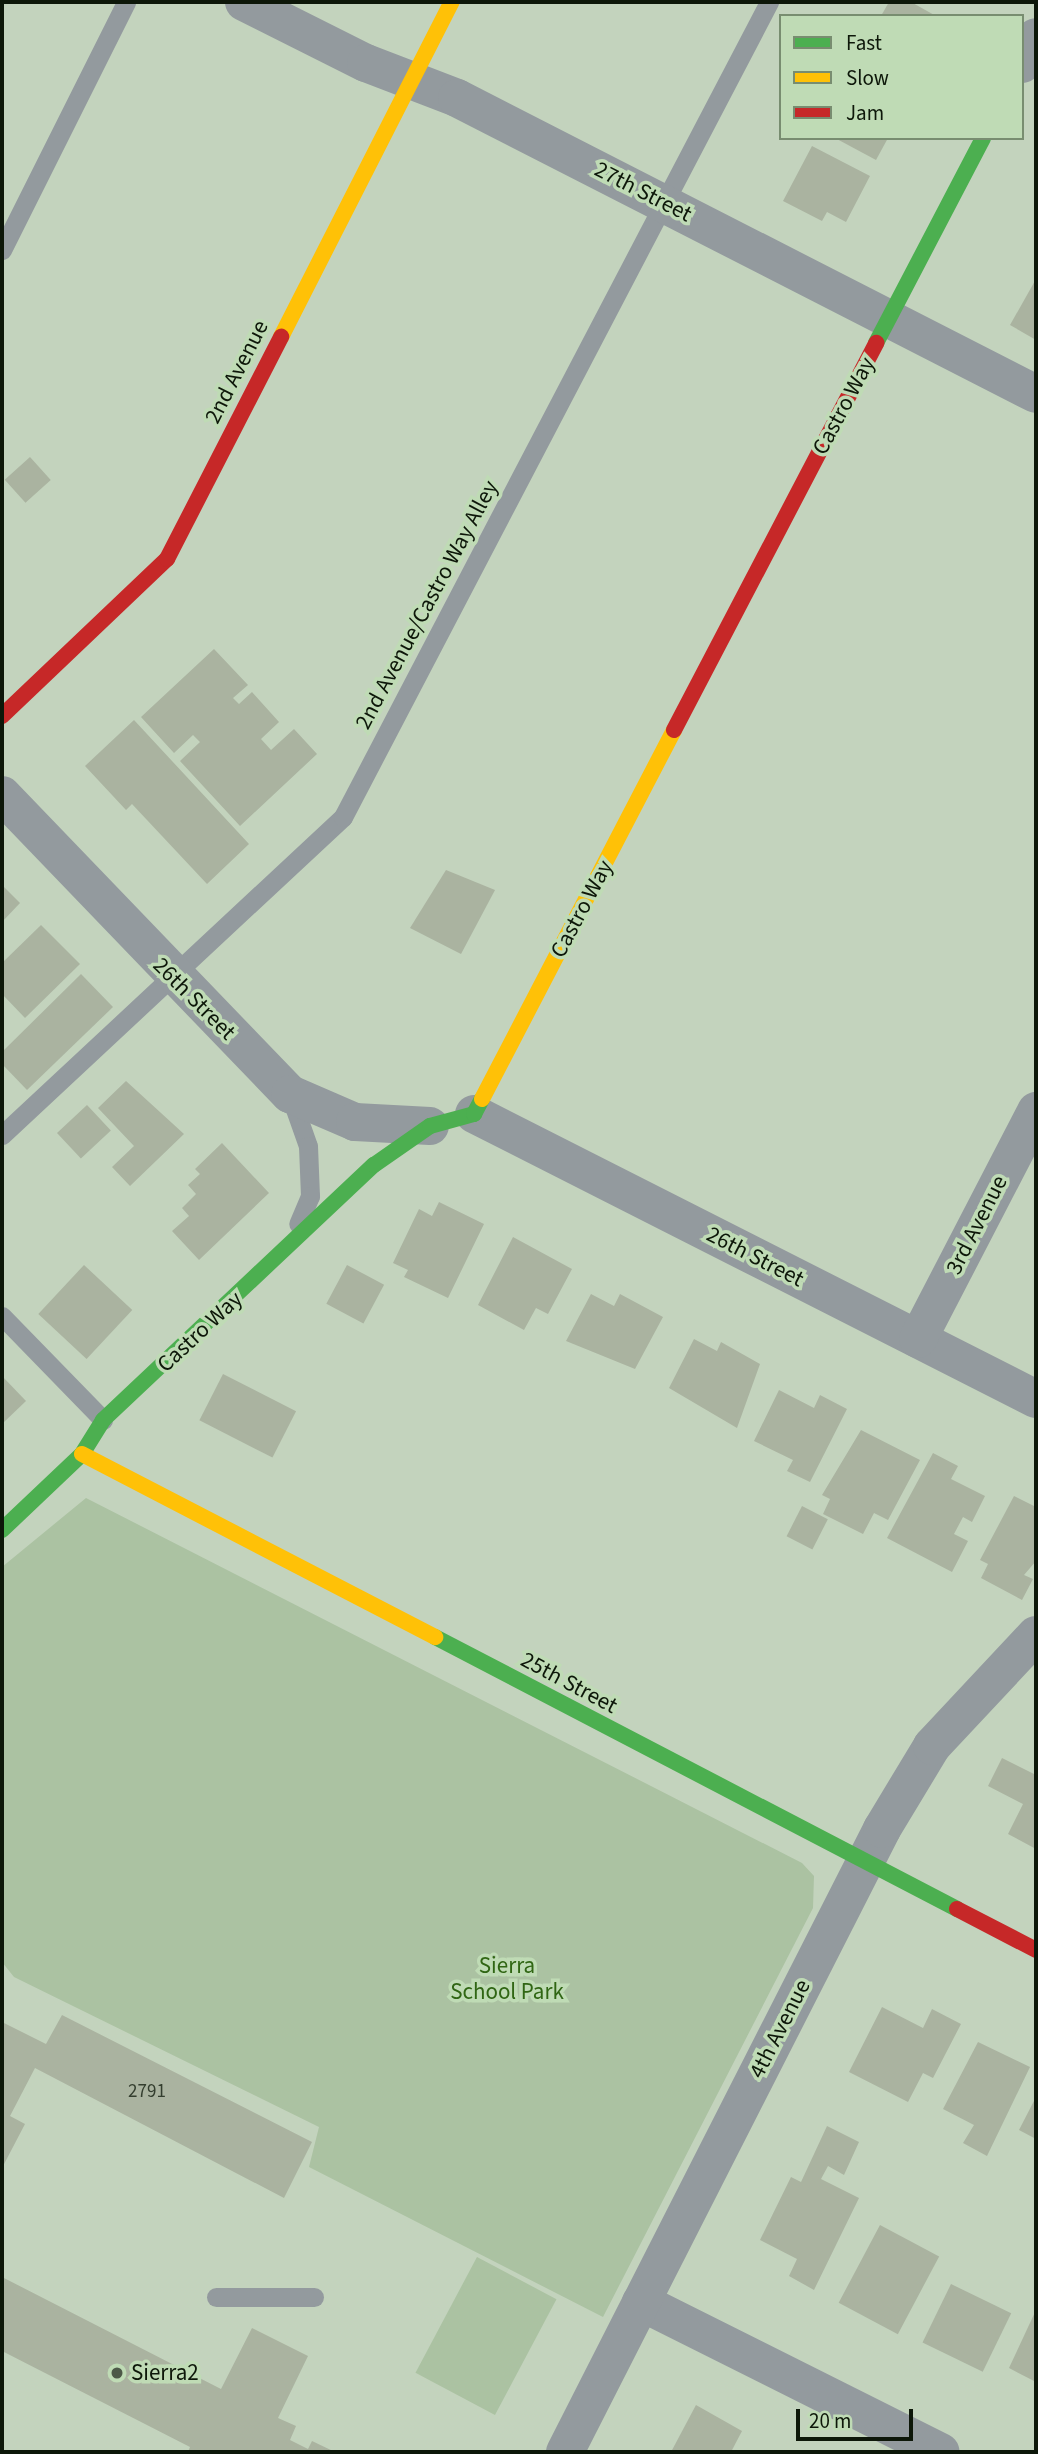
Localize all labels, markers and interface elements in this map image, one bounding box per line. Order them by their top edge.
legend [779,14,1024,140]
text: Fast [846,28,882,58]
text: Slow [846,63,889,93]
text: Jam [846,98,884,128]
street label: 27th Street [590,156,696,228]
street label: 2nd Avenue [199,316,275,428]
street label: Castro Way [807,352,881,460]
street label: 2nd Avenue/Castro Way Alley [350,476,504,734]
street label: Castro Way [545,855,619,963]
street label: 26th Street [147,952,241,1046]
street label: 3rd Avenue [940,1171,1014,1279]
street label: 26th Street [702,1221,808,1293]
street label: Castro Way [152,1286,248,1378]
street label: 25th Street [516,1646,622,1720]
park label: Sierra School Park [450,1952,564,2006]
street label: 4th Avenue [743,1975,817,2083]
house number: 2791 [128,2081,166,2103]
place label: Sierra2 [131,2359,199,2387]
marker: Sierra2 [109,2365,125,2381]
scale bar [800,2394,917,2438]
text: 20 m [809,2406,851,2436]

